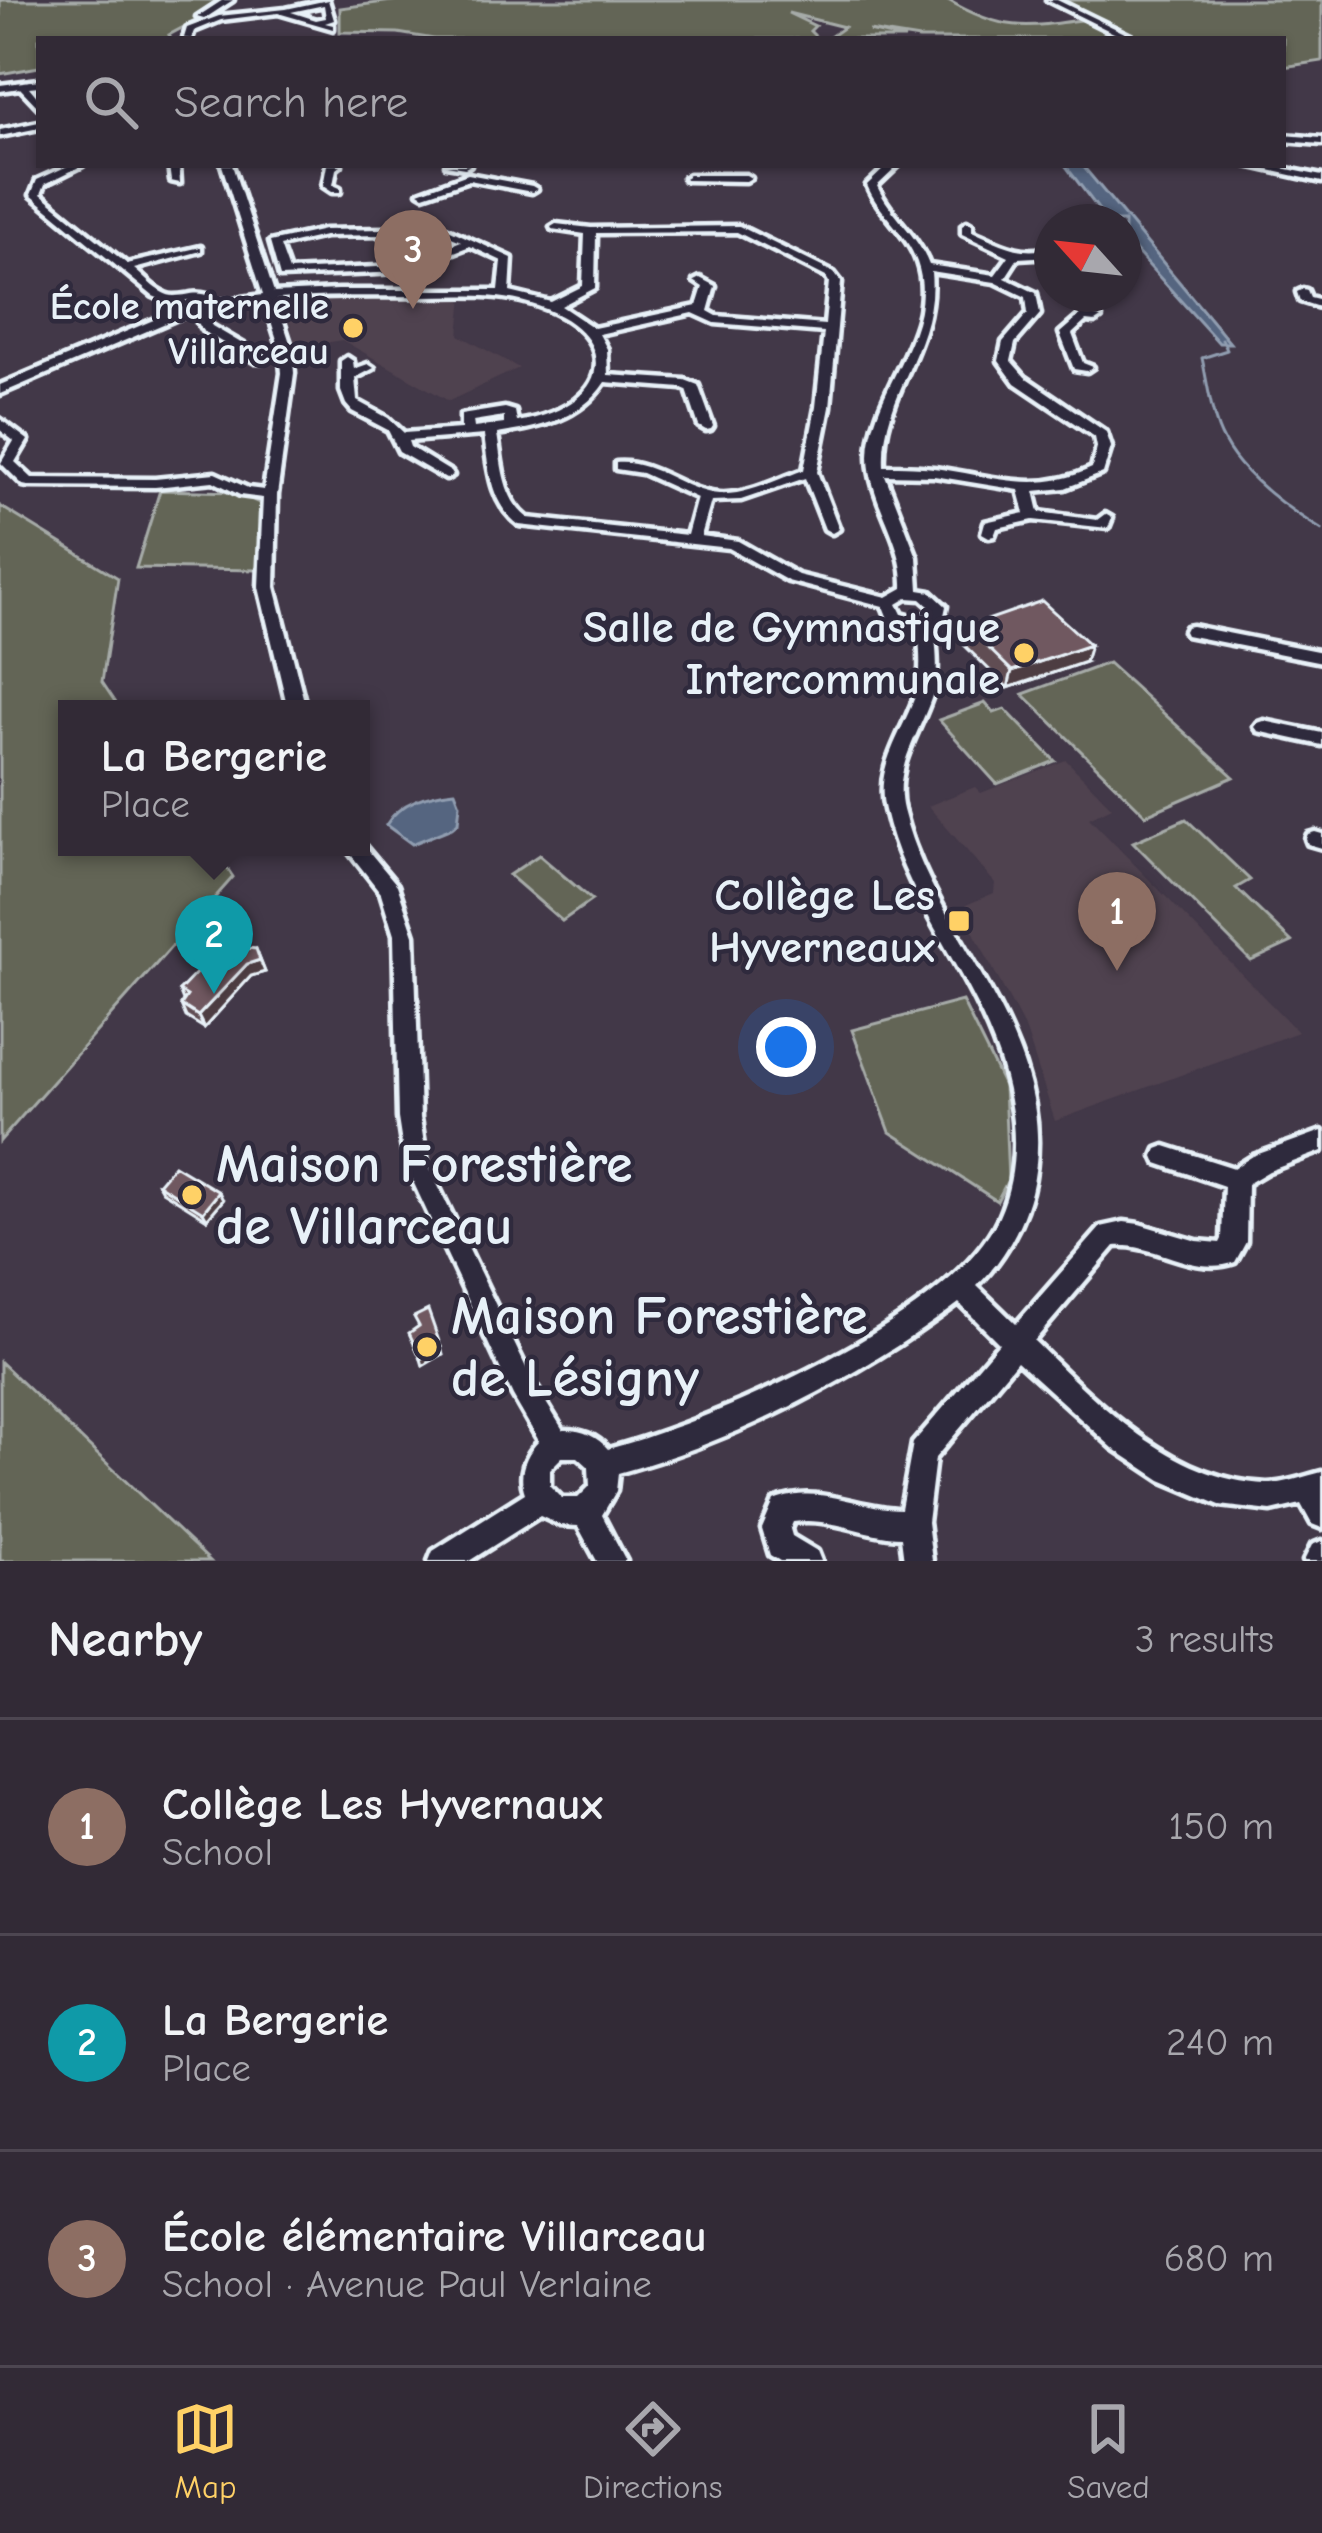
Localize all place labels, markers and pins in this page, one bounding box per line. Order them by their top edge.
pin: 3 [374,210,452,309]
place label: École maternelle Villarceau [50,284,329,374]
marker: École maternelle Villarceau [340,315,366,341]
place label: Salle de Gymnastique Intercommunale [583,601,1000,705]
marker: Salle de Gymnastique Intercommunale [1011,640,1037,666]
place label: Collège Les Hyverneaux [709,869,935,973]
pin: 1 [1078,872,1156,971]
pin: 2 [175,895,253,994]
marker: Collège Les Hyverneaux [946,908,972,934]
place label: Maison Forestière de Villarceau [216,1133,632,1258]
marker: Maison Forestière de Villarceau [179,1182,205,1208]
place label: Maison Forestière de Lésigny [451,1285,867,1410]
marker: Maison Forestière de Lésigny [414,1334,440,1360]

